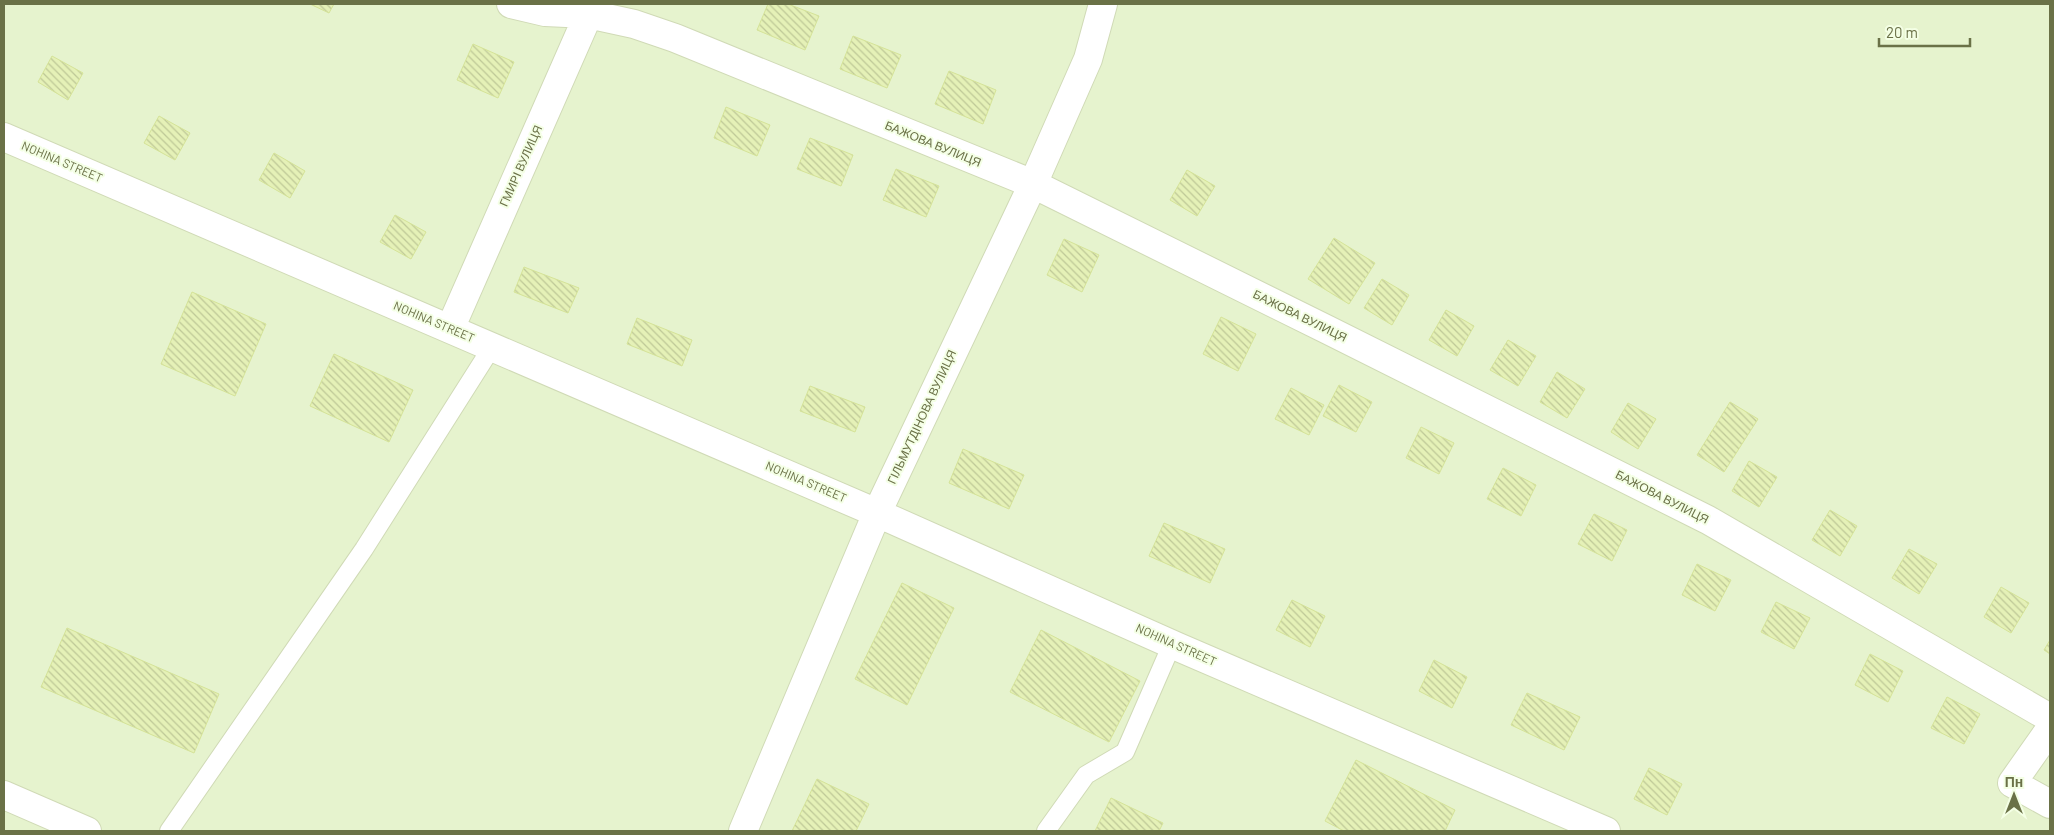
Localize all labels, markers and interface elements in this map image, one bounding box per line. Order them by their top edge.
scale bar [1879,15,1970,47]
text: 20 m [1886,23,1918,41]
street label: БАЖОВА ВУЛИЦЯ [883,117,984,170]
street label: ГМИРІ ВУЛИЦЯ [496,123,545,209]
street label: NOHINA STREET [20,138,105,185]
street label: БАЖОВА ВУЛИЦЯ [1251,286,1350,345]
street label: NOHINA STREET [392,298,477,345]
street label: ГІЛЬМУТДІНОВА ВУЛИЦЯ [884,347,959,486]
street label: NOHINA STREET [764,458,849,505]
street label: БАЖОВА ВУЛИЦЯ [1613,467,1711,527]
street label: NOHINA STREET [1134,620,1219,668]
north arrow [1989,770,2039,820]
text: Пн [2005,773,2023,790]

